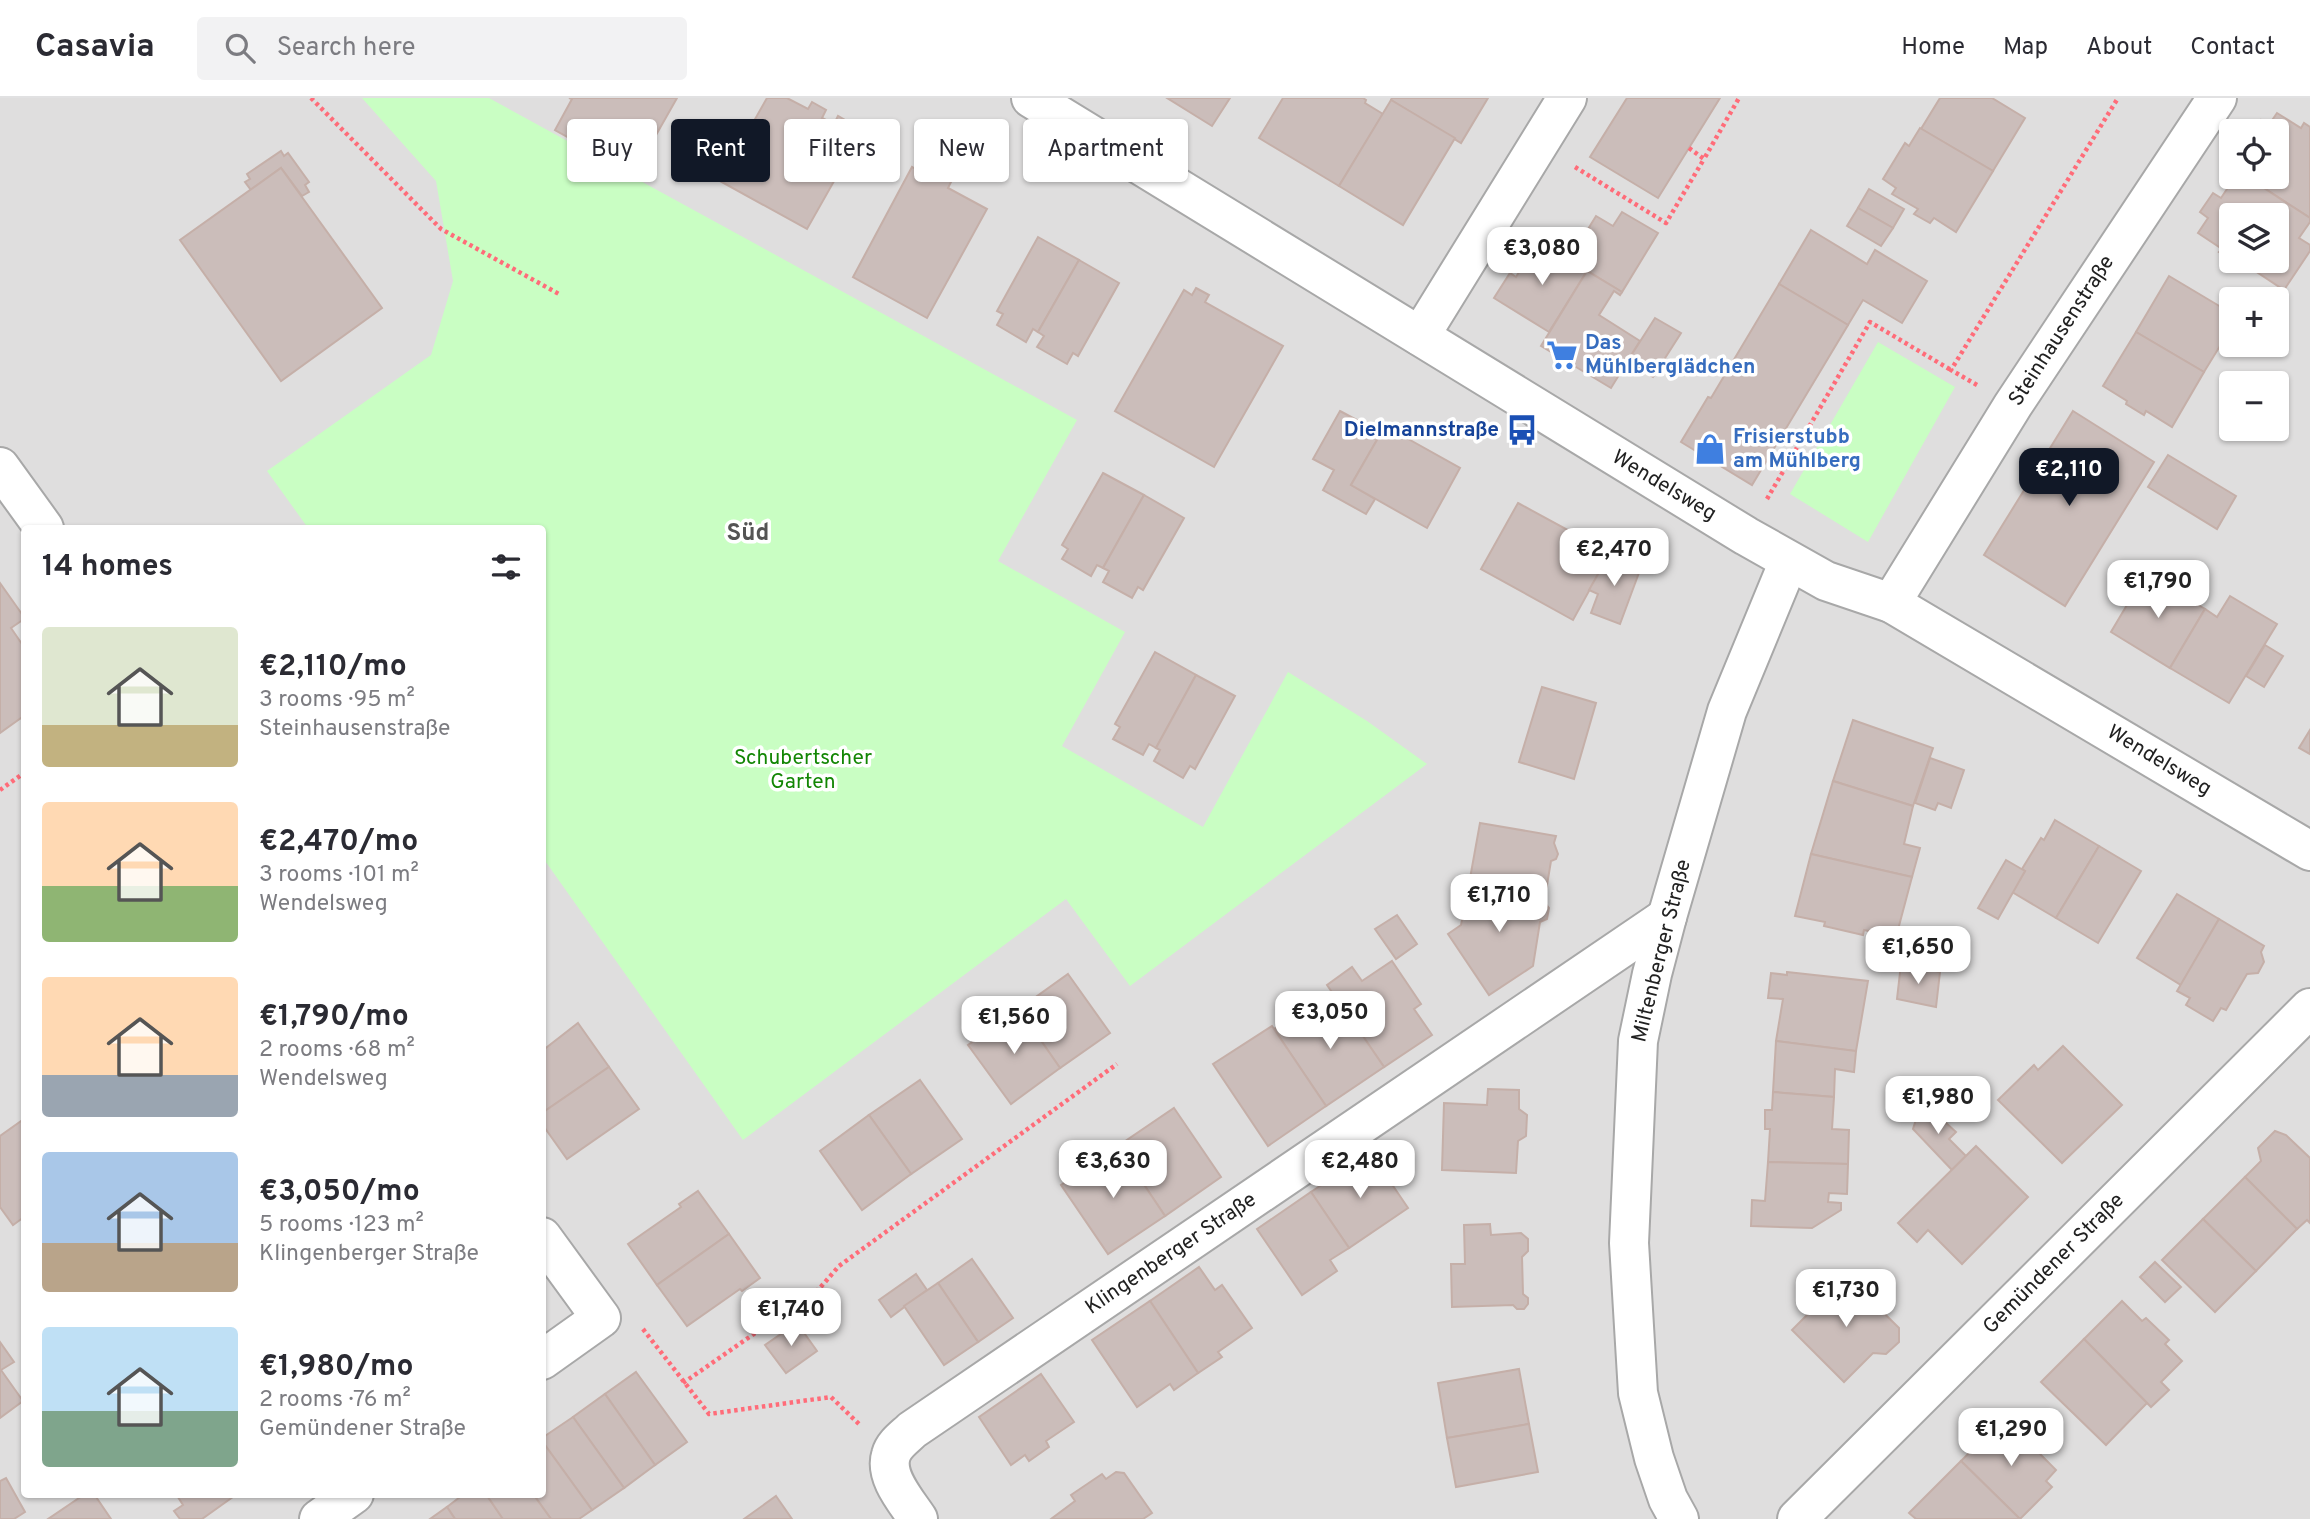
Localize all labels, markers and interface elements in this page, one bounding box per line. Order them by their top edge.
search box [197,17,687,80]
text: Casavia [35,27,155,69]
icon: search [221,29,259,67]
text: Search here [277,32,416,65]
text: Home [1901,33,1965,63]
text: Map [2003,33,2048,63]
text: About [2086,33,2152,63]
text: Contact [2190,33,2275,63]
chip: Buy [567,119,657,182]
chip: Rent [671,119,770,182]
chip: Filters [784,119,900,182]
chip: New [914,119,1009,182]
chip: Apartment [1023,119,1188,182]
map controls [2219,119,2289,441]
button: locate [2219,119,2289,189]
button: layers [2219,203,2289,273]
pin: €3,080 [1485,228,1599,287]
text: €3,080 [1503,235,1581,264]
street label: Steinhausenstraße [2003,250,2121,412]
button: + [2219,287,2289,357]
place label: Das Mühlberglädchen [1585,330,1755,381]
supermarket icon: Das Mühlberglädchen [1545,338,1579,372]
button: − [2219,371,2289,441]
bus stop icon: Dielmannstraße [1505,413,1539,447]
place label: Dielmannstraße [1344,417,1499,444]
place label: Frisierstubb am Mühlberg [1733,424,1861,475]
shop icon: Frisierstubb am Mühlberg [1693,432,1727,466]
street label: Wendelsweg [1607,444,1721,528]
pin: €2,110 [2012,448,2126,508]
text: €2,110 [2035,456,2103,485]
district label: Süd [727,519,769,549]
pin: €2,470 [1557,528,1671,588]
text: €2,470 [1576,536,1652,565]
icon: filters [487,548,525,586]
text: 14 homes [42,549,173,586]
pin: €1,790 [2101,560,2215,620]
text: €1,790 [2123,568,2193,597]
text: €2,110/mo [259,649,407,686]
icon: home [98,655,182,739]
text: 3 rooms · 95 m² [259,686,415,715]
text: Steinhausenstraße [259,715,450,744]
street label: Wendelsweg [2102,719,2216,803]
park label: Schubertscher Garten [734,745,872,796]
text: €2,470/mo [259,824,418,861]
icon: home [98,830,182,914]
street label: Miltenberger Straße [1626,857,1698,1045]
text: 3 rooms · 101 m² [259,861,419,890]
pin: €1,710 [1442,874,1556,934]
text: €1,710 [1467,882,1531,911]
text: Wendelsweg [259,890,388,919]
pin: €1,650 [1861,926,1975,986]
text: €1,650 [1881,934,1955,963]
pin: €3,050 [1273,992,1387,1051]
pin: €1,560 [957,996,1071,1056]
text: €1,790/mo [259,999,409,1036]
text: €3,050 [1291,999,1369,1028]
text: €1,560 [977,1004,1051,1033]
icon: home [98,1005,182,1089]
text: 2 rooms · 68 m² [259,1036,415,1065]
text: Wendelsweg [259,1065,388,1094]
pin: €1,980 [1881,1076,1995,1136]
text: €1,980 [1901,1084,1975,1113]
pin: €3,630 [1056,1140,1170,1200]
pin: €2,480 [1303,1140,1417,1200]
text: €3,630 [1075,1148,1151,1177]
text: €2,480 [1321,1148,1399,1177]
text: €3,050/mo [259,1174,420,1211]
icon: home [98,1180,182,1264]
street label: Klingenberger Straße [1080,1187,1262,1321]
street label: Gemündener Straße [1978,1188,2130,1340]
text: 5 rooms · 123 m² [259,1211,424,1240]
text: Klingenberger Straße [259,1240,479,1269]
pin: €1,730 [1789,1270,1903,1329]
text: €1,730 [1812,1277,1880,1306]
pin: €1,740 [734,1288,848,1348]
text: €1,740 [757,1296,825,1325]
text: €1,980/mo [259,1349,414,1386]
icon: home [98,1355,182,1439]
text: 2 rooms · 76 m² [259,1386,411,1415]
pin: €1,290 [1954,1408,2068,1468]
text: Gemündener Straße [259,1415,466,1444]
text: €1,290 [1974,1416,2048,1445]

